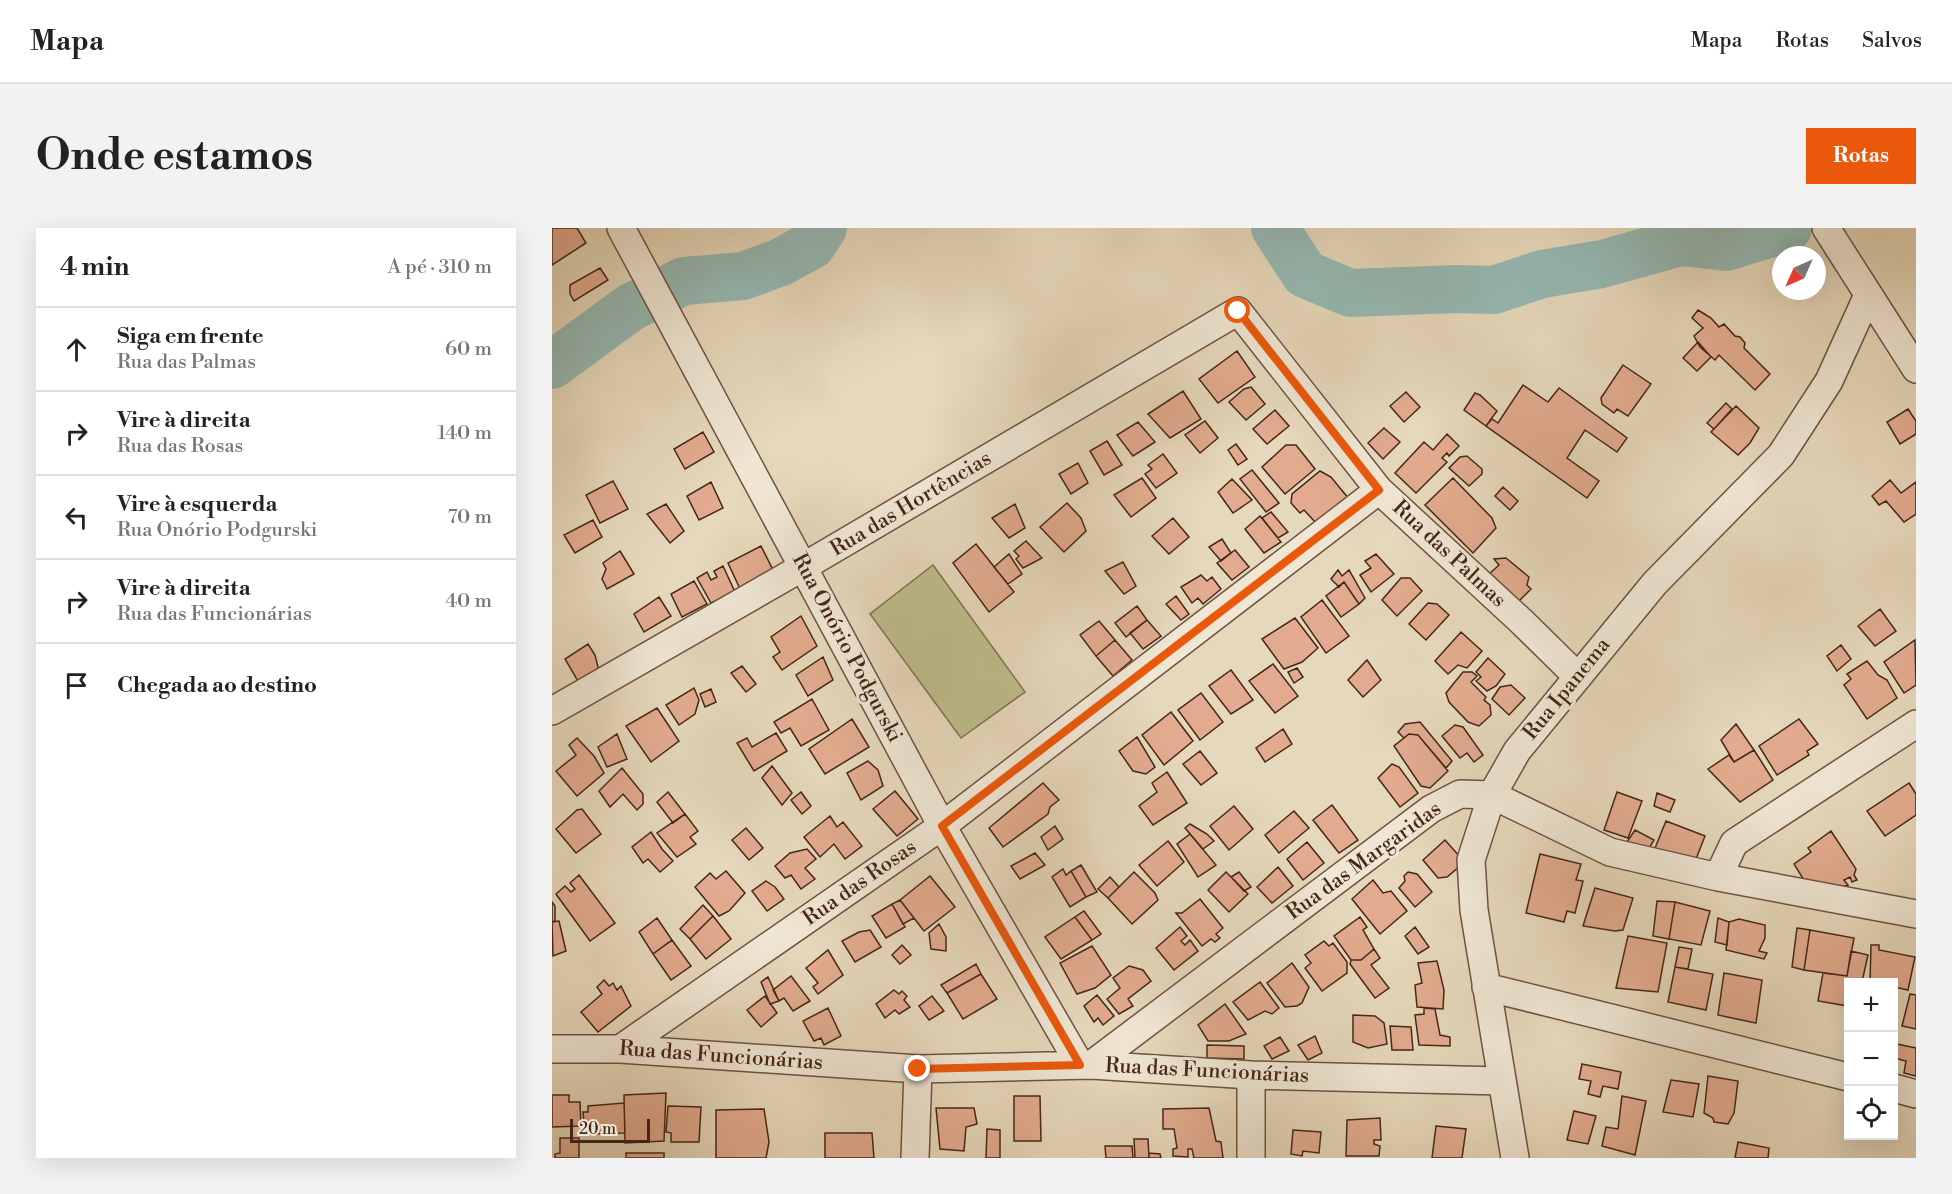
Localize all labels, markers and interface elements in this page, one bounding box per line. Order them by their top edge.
text: Mapa [30,24,104,59]
text: Mapa [1690,28,1742,54]
text: Rotas [1775,28,1829,54]
text: Salvos [1862,28,1922,54]
button: Rotas [1806,128,1916,184]
text: Onde estamos [36,130,313,183]
north arrow [1772,246,1826,300]
text: 4 min [60,251,130,283]
text: A pé · 310 m [388,255,492,280]
route start [1224,297,1250,323]
text: Siga em frente [117,323,264,350]
icon: ahead [60,333,93,366]
text: 60 m [445,337,492,362]
text: Rua das Palmas [117,350,256,375]
text: Vire à direita [117,407,251,434]
icon: right [60,417,93,450]
text: 140 m [437,421,492,446]
text: Rua das Rosas [117,434,243,459]
street label: Rua das Hortências [826,446,996,562]
text: Vire à esquerda [117,491,277,518]
street label: Rua das Palmas [1387,495,1511,613]
icon: left [60,501,93,534]
text: 70 m [448,505,492,530]
text: Rua Onório Podgurski [117,518,317,543]
street label: Rua Onório Podgurski [786,549,908,747]
text: Vire à direita [117,575,251,602]
icon: right [60,585,93,618]
text: 40 m [445,589,492,614]
text: Rua das Funcionárias [117,602,312,627]
street label: Rua Ipanema [1518,632,1616,745]
icon: arrive [60,669,93,702]
text: Chegada ao destino [117,672,317,699]
street label: Rua das Margaridas [1281,796,1447,926]
street label: Rua das Rosas [798,834,922,932]
map controls [1844,978,1898,1140]
button: + [1844,978,1898,1032]
button: − [1844,1032,1898,1086]
street label: Rua das Funcionárias [618,1036,824,1076]
street label: Rua das Funcionárias [1104,1053,1310,1089]
route end [904,1055,930,1081]
button: locate [1844,1086,1898,1140]
scale bar [570,1116,650,1144]
text: 20 m [579,1119,616,1139]

